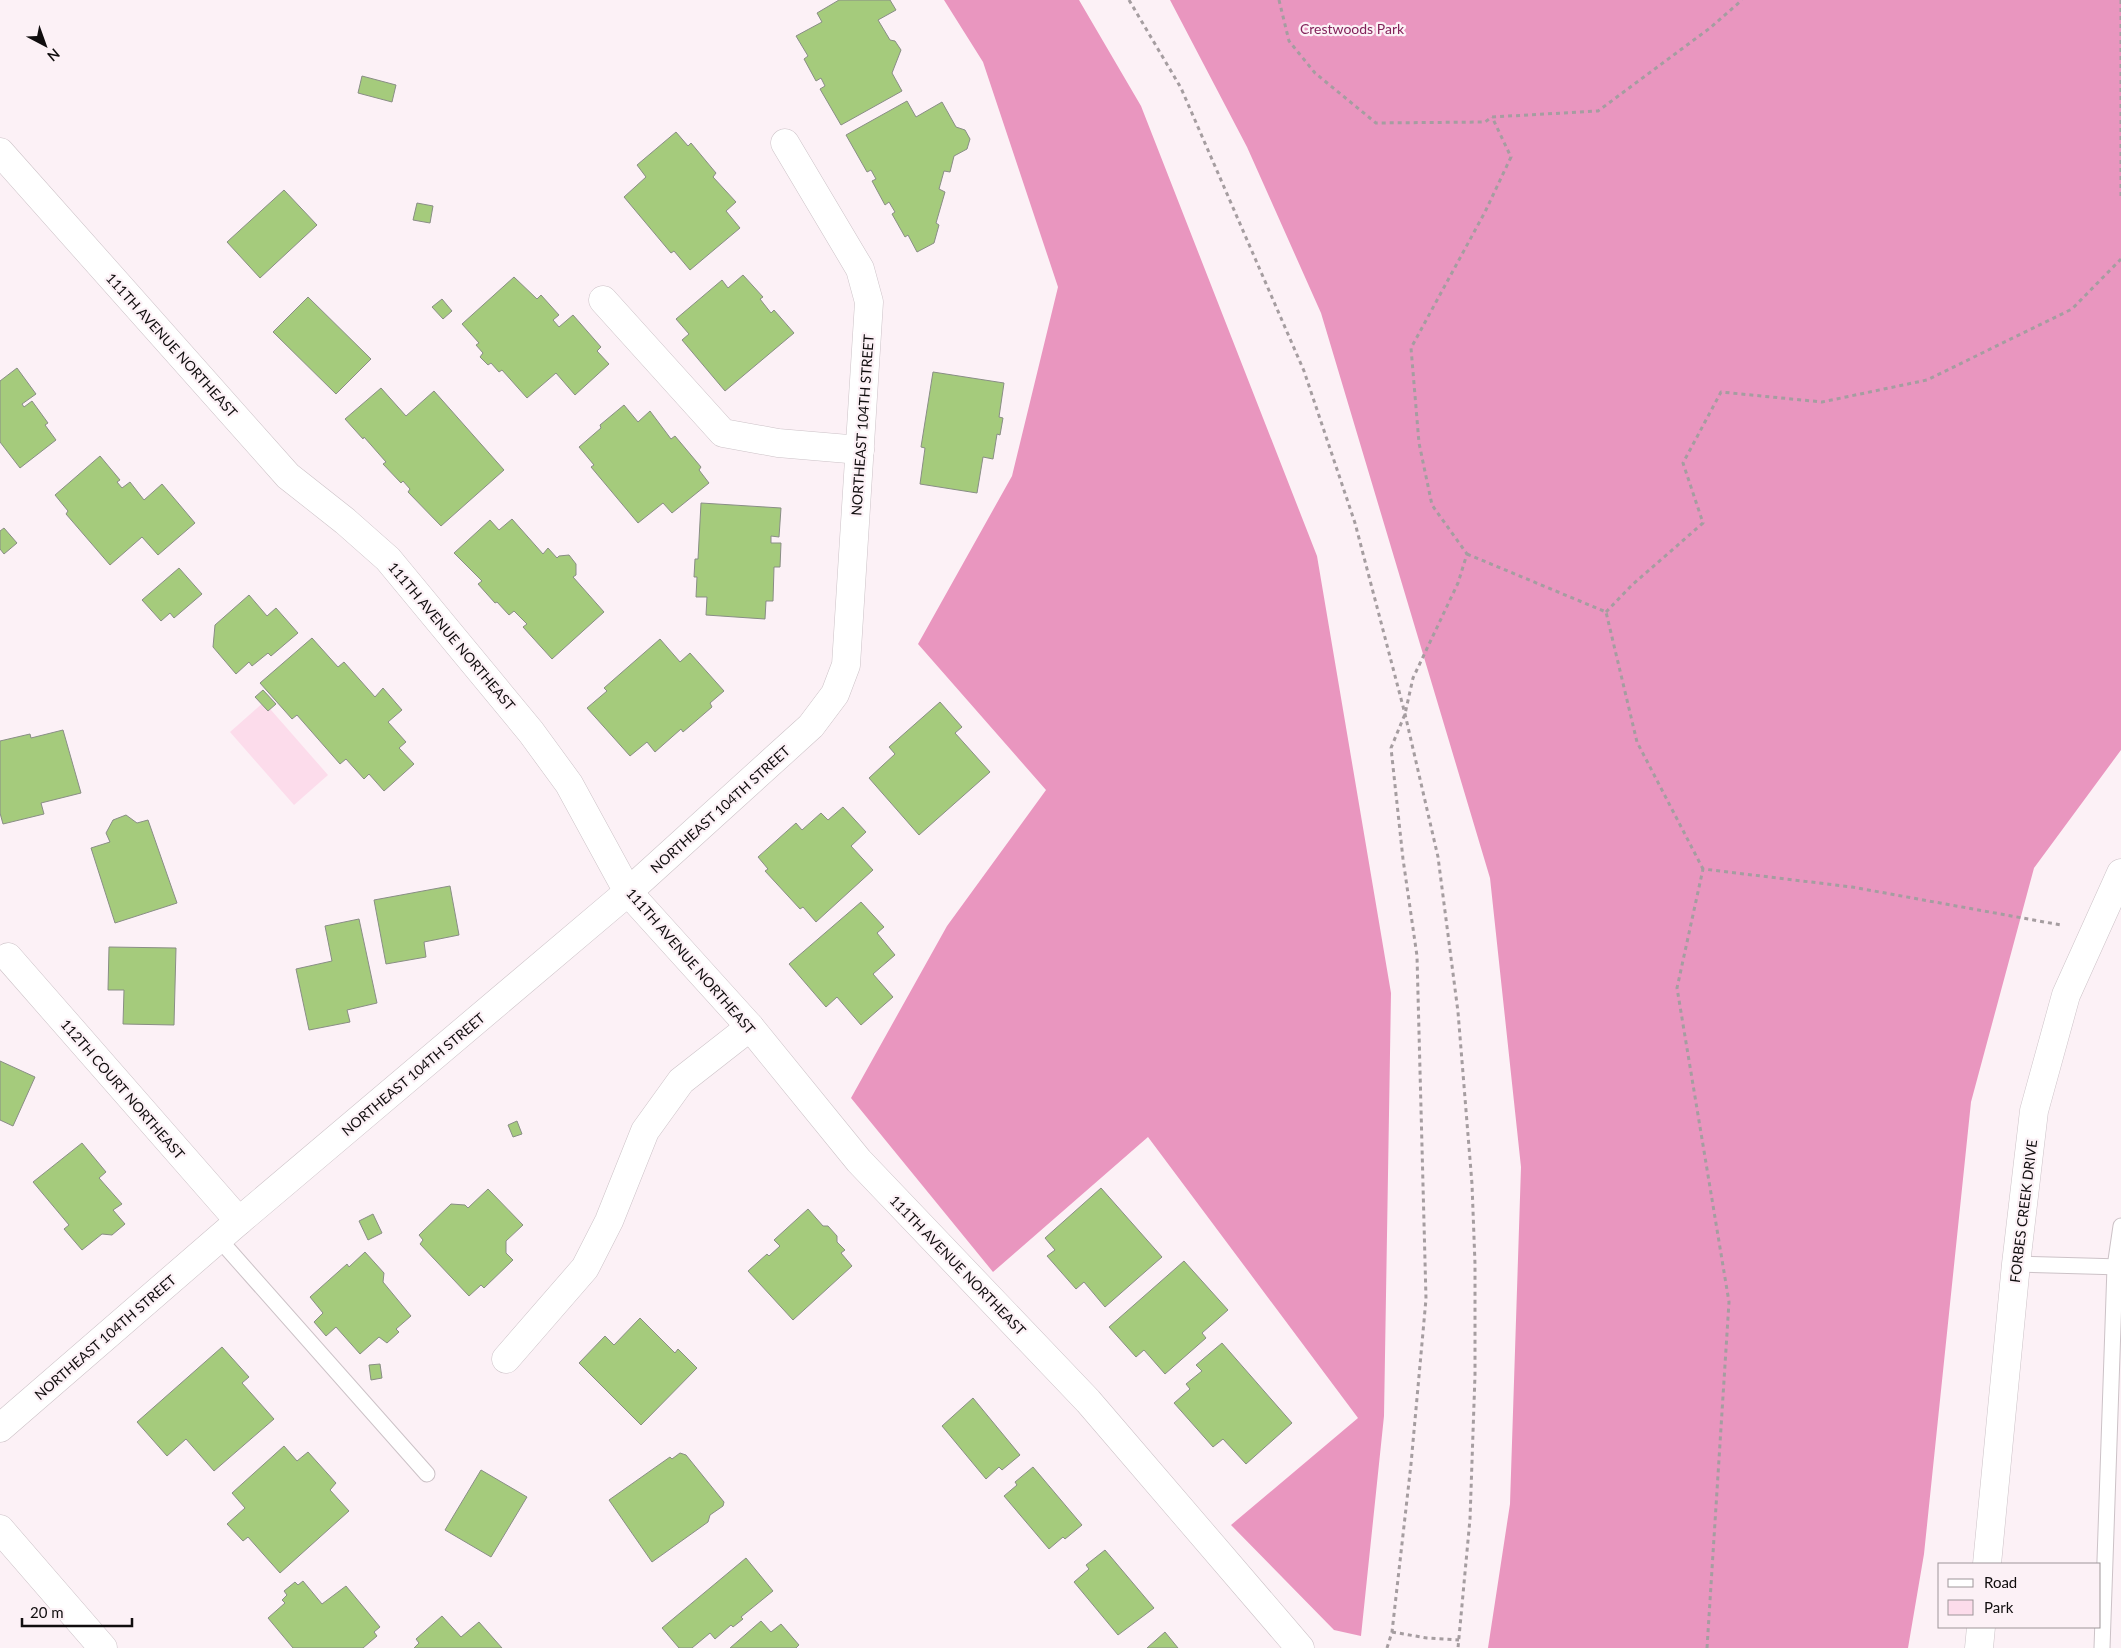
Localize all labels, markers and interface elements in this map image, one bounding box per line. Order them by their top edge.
north arrow [20,20,70,70]
park label: Crestwoods Park [1300,20,1405,37]
text: N [44,45,64,65]
street label: 111TH AVENUE NORTHEAST [103,269,242,421]
street label: NORTHEAST 104TH STREET [847,333,877,516]
street label: 111TH AVENUE NORTHEAST [385,558,519,714]
street label: NORTHEAST 104TH STREET [647,741,794,876]
street label: 111TH AVENUE NORTHEAST [623,884,760,1038]
street label: NORTHEAST 104TH STREET [338,1009,489,1139]
street label: 112TH COURT NORTHEAST [57,1015,189,1163]
street label: FORBES CREEK DRIVE [2006,1138,2040,1284]
street label: 111TH AVENUE NORTHEAST [887,1191,1030,1339]
street label: NORTHEAST 104TH STREET [31,1270,180,1403]
legend [1938,1563,2101,1628]
text: Road [1984,1573,2017,1591]
scale bar [22,1596,132,1628]
text: Park [1984,1598,2014,1616]
text: 20 m [30,1603,64,1621]

